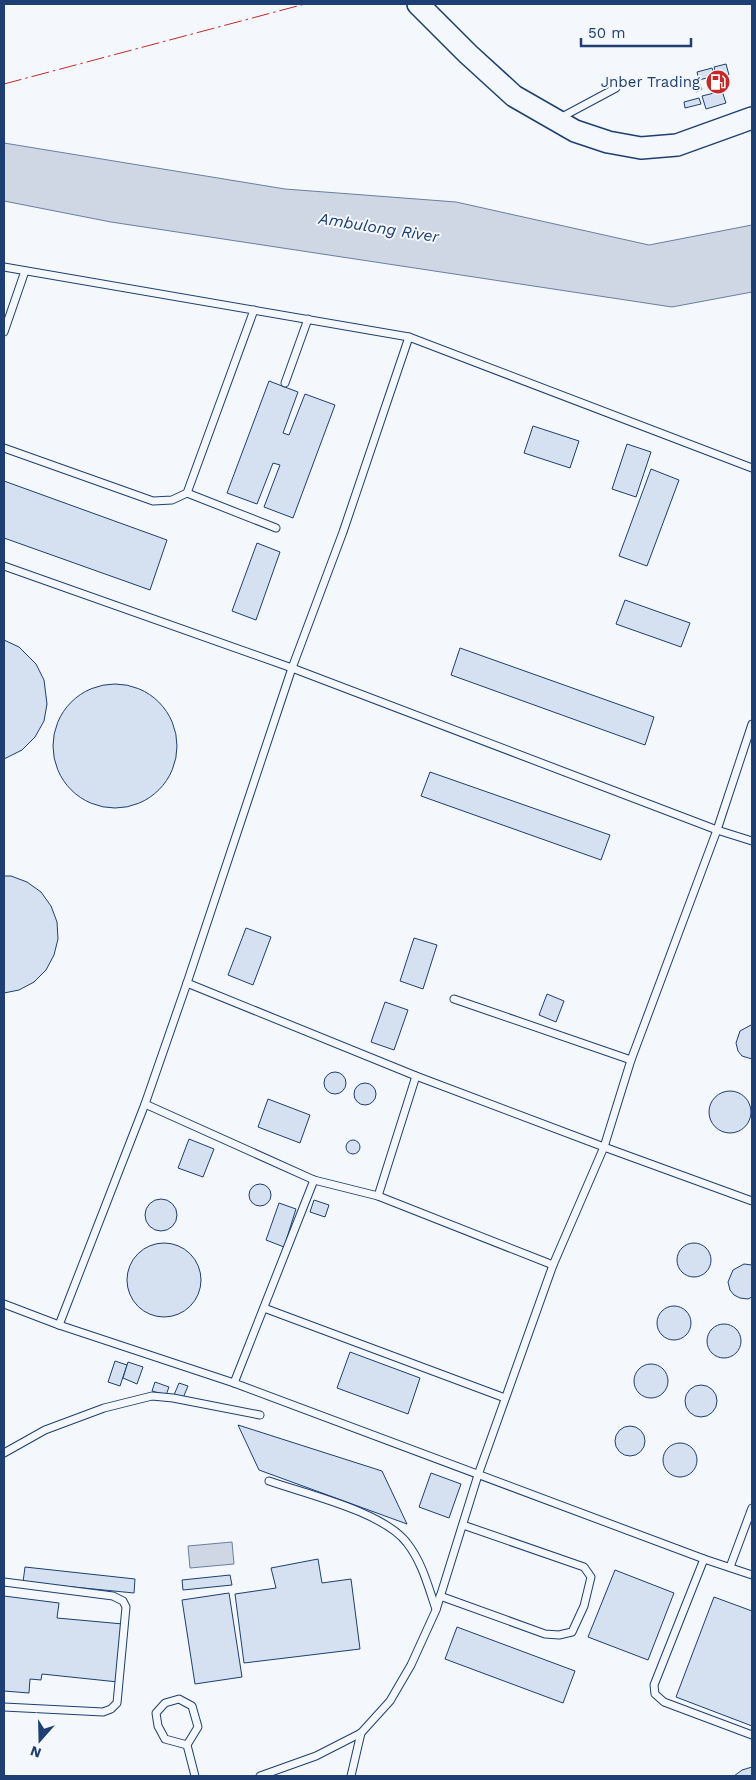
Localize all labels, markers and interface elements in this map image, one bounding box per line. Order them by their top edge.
scale bar [581,15,691,47]
text: 50 m [588,24,625,42]
fuel station icon: Jnber Trading [705,69,731,95]
place label: Jnber Trading [601,73,700,91]
water label: Ambulong River [316,208,441,246]
north arrow [15,1715,65,1765]
text: N [28,1743,43,1762]

